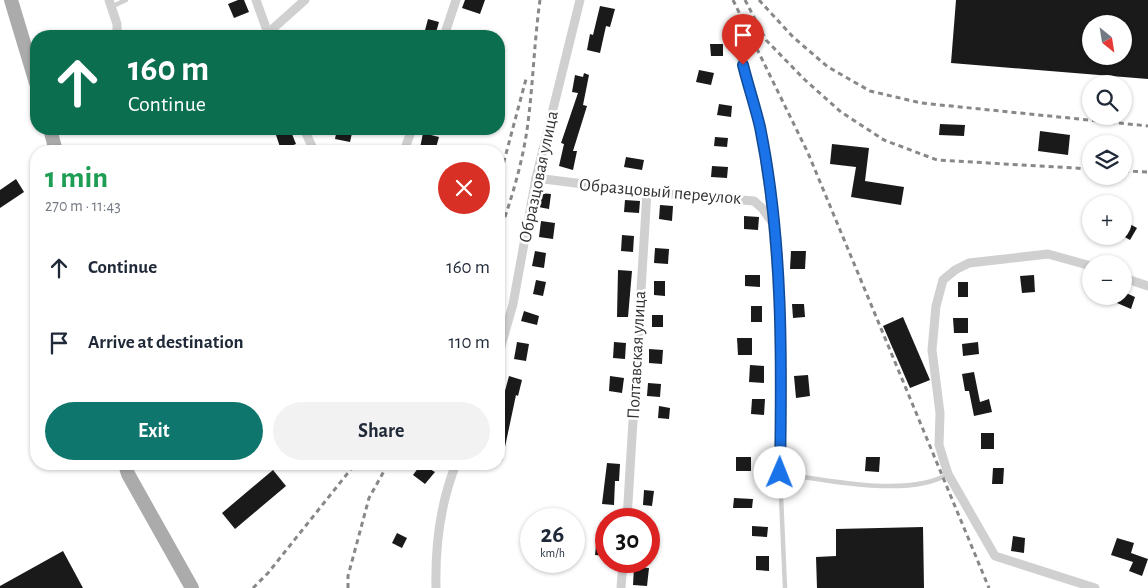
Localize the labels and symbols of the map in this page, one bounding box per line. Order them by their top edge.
pin [722,14,764,65]
north arrow [1082,15,1132,65]
street label: Образцовая улица [515,109,562,245]
street label: Образцовый переулок [578,175,743,208]
street label: Полтавская улица [625,290,649,420]
position arrow [753,446,805,498]
speed limit sign: 30 [595,508,660,573]

